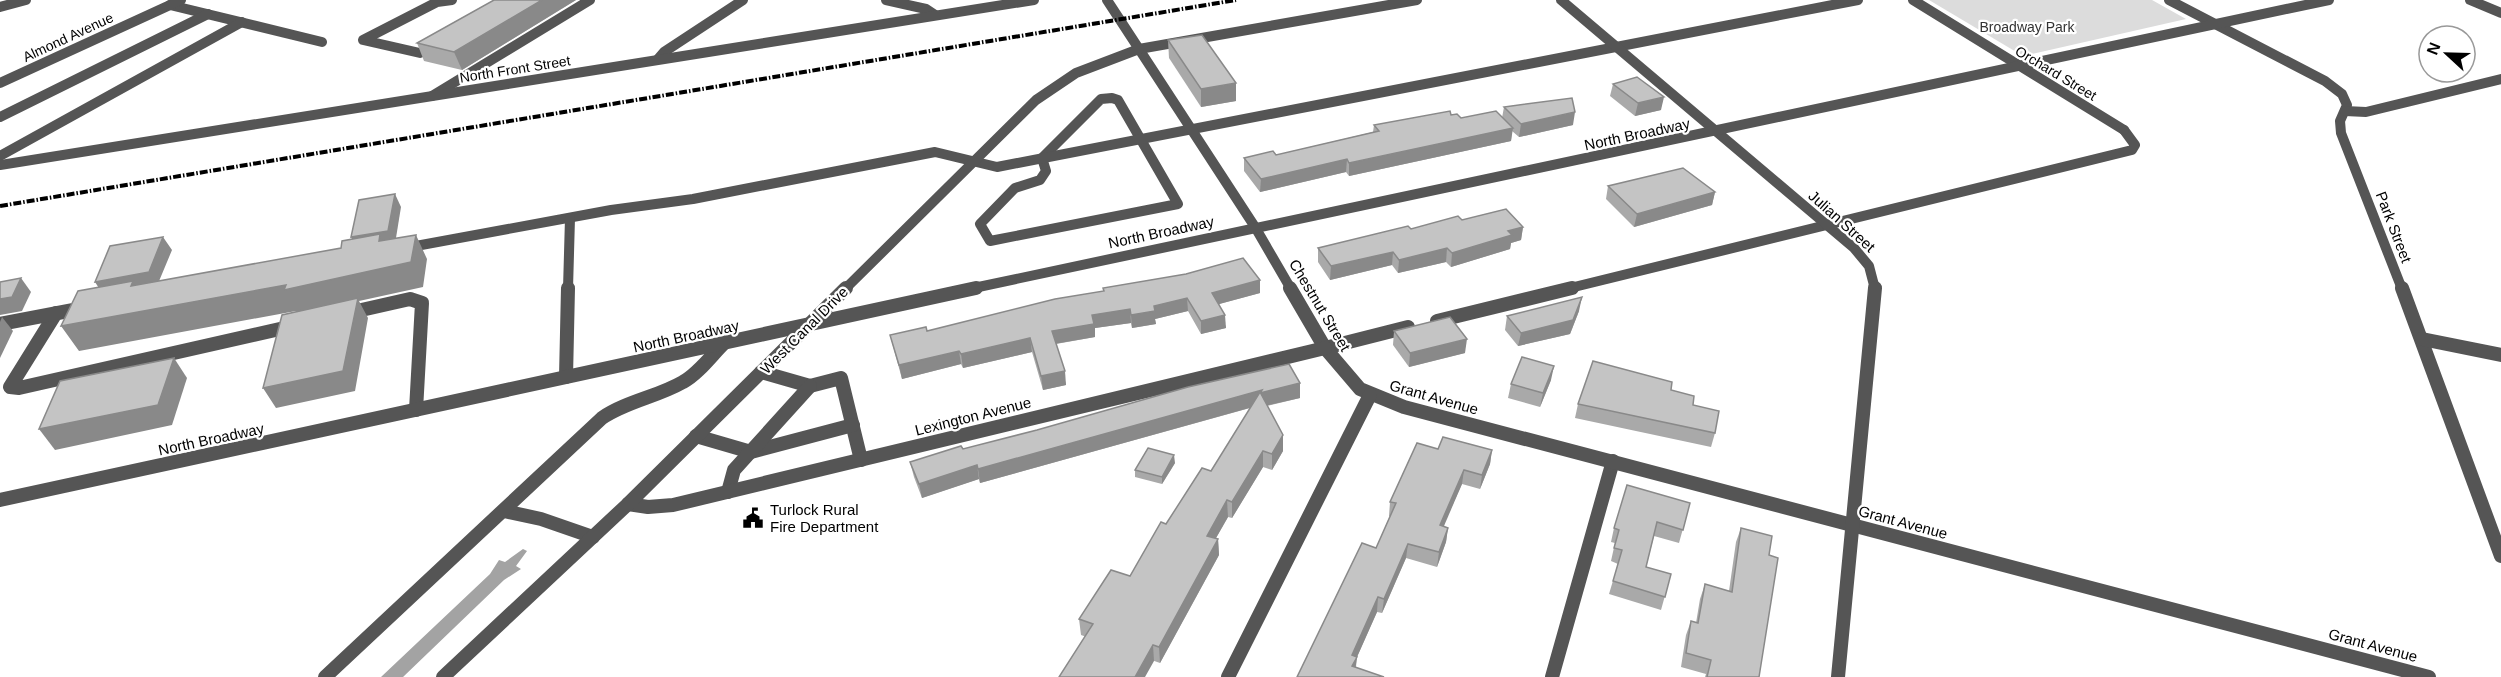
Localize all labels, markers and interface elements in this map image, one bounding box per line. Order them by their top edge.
street label: Almond Avenue [20,9,116,65]
park label: Broadway Park [1980,19,2075,35]
north arrow [2417,24,2477,84]
text: N [2424,40,2444,57]
street label: Orchard Street [2013,42,2100,104]
street label: North Front Street [458,52,572,86]
street label: North Broadway [1583,114,1692,153]
street label: Julian Street [1805,187,1879,256]
street label: Park Street [2373,189,2416,266]
street label: North Broadway [1107,212,1216,251]
street label: Chestnut Street [1286,256,1355,355]
street label: West Canal Drive [757,283,851,377]
street label: North Broadway [632,316,741,355]
street label: Grant Avenue [1388,376,1480,418]
street label: Lexington Avenue [913,393,1033,439]
street label: North Broadway [157,419,266,458]
place label: Turlock Rural Fire Department [770,501,879,535]
street label: Grant Avenue [1857,502,1949,542]
public building icon: Turlock Rural Fire Department [741,506,765,530]
street label: Grant Avenue [2327,625,2419,665]

